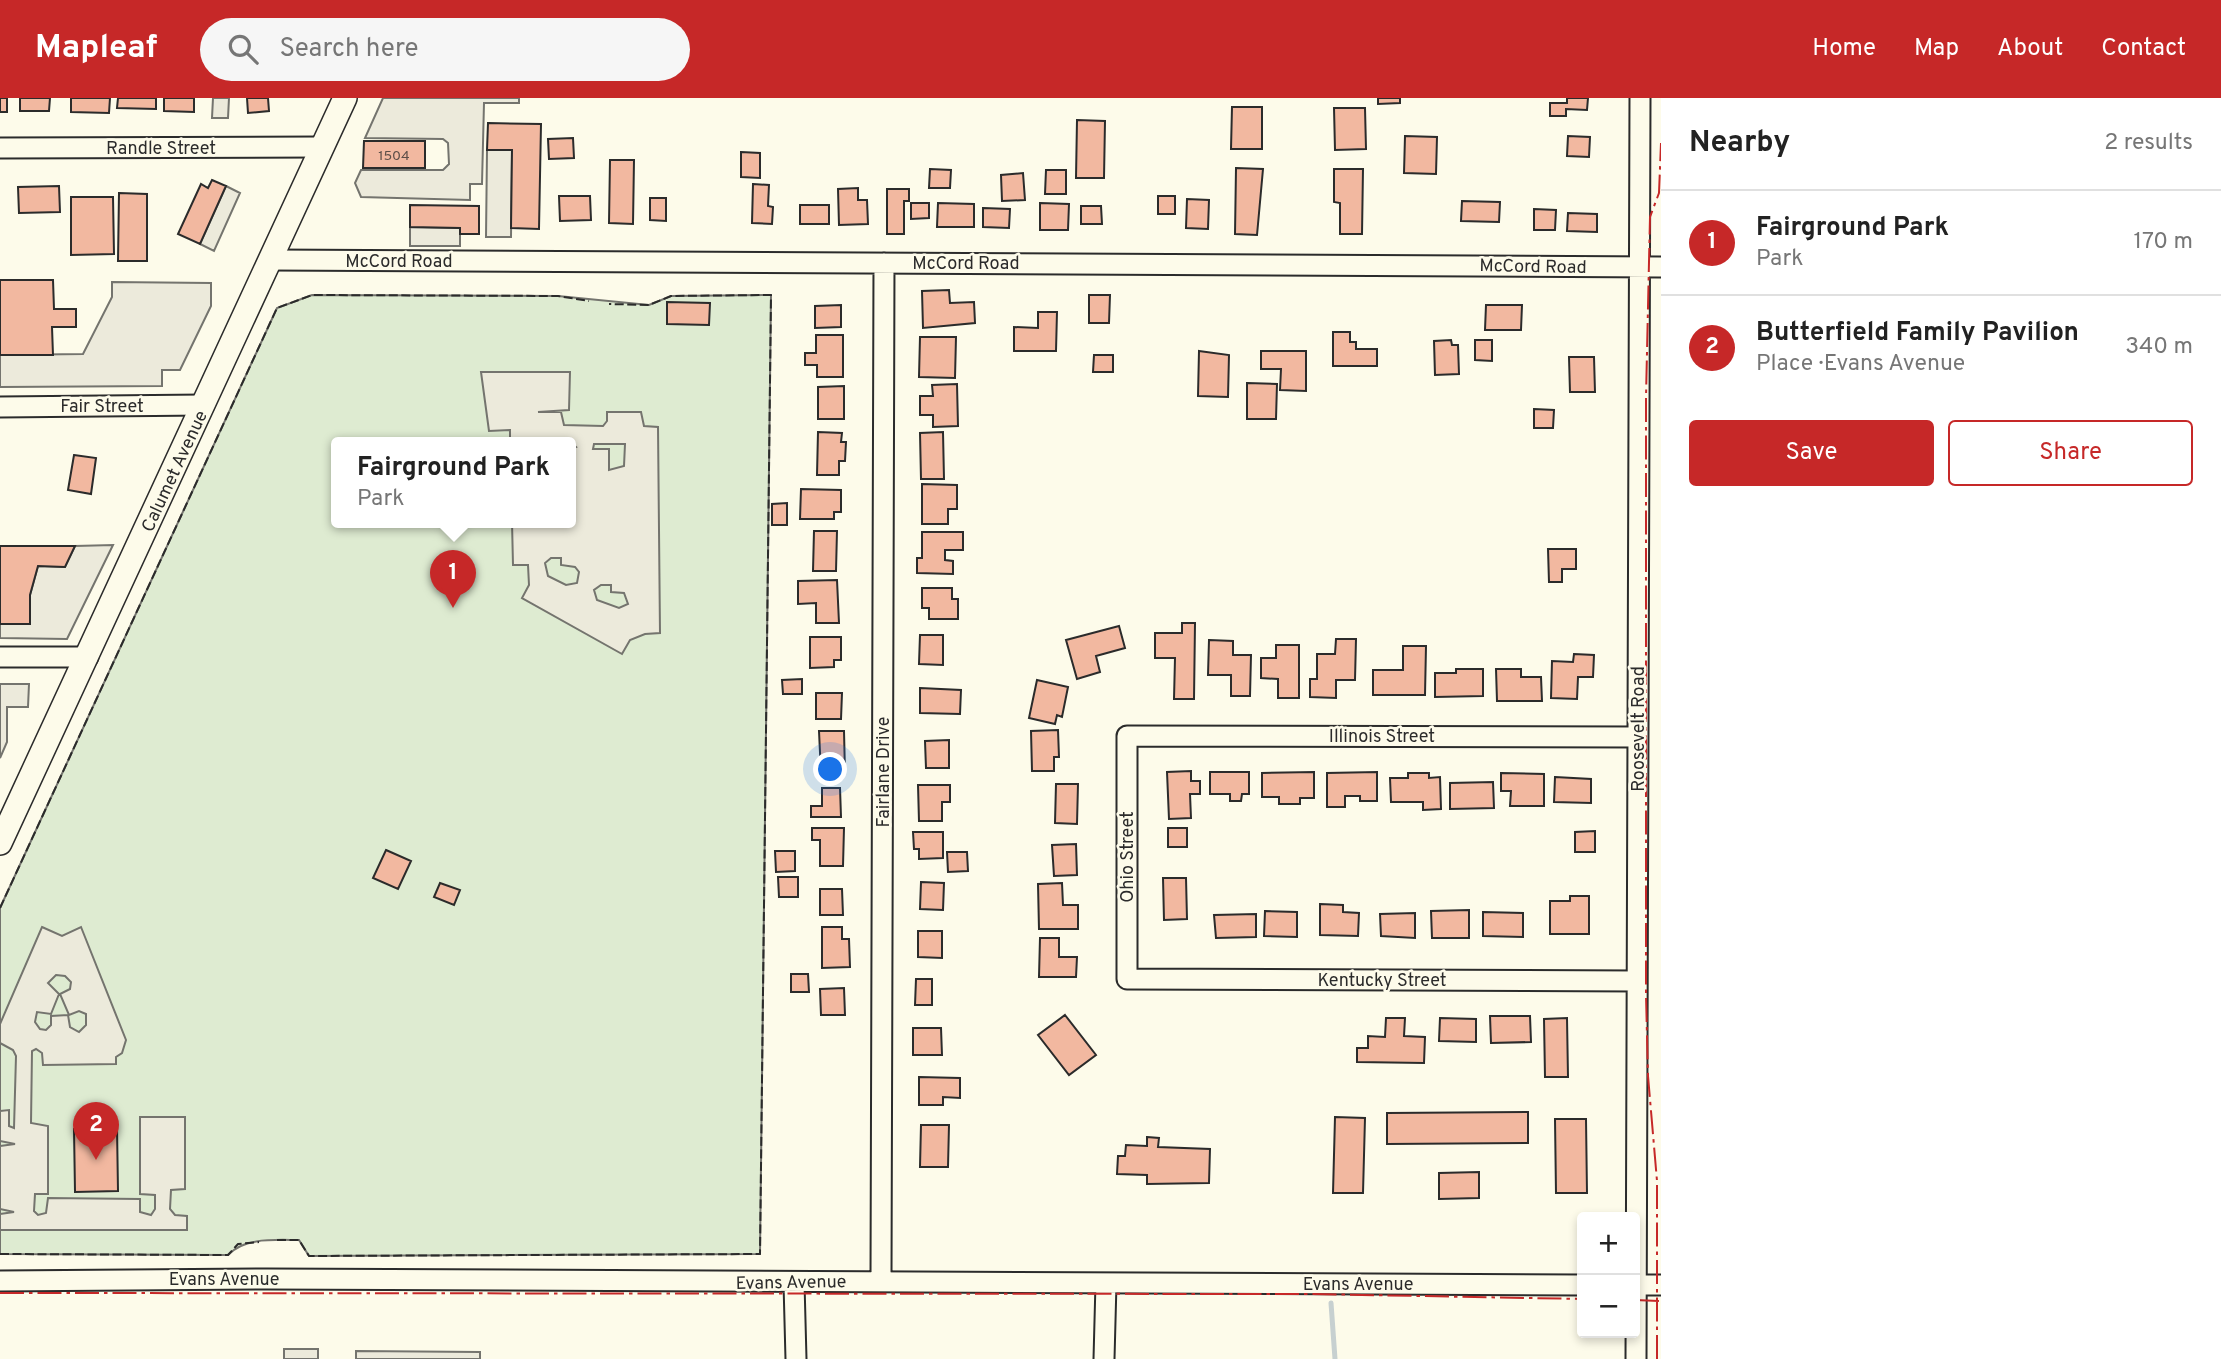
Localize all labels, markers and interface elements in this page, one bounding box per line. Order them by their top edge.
search box [200,18,690,81]
text: Mapleaf [35,28,158,70]
icon: search [224,30,262,68]
text: Search here [280,33,418,66]
text: Home [1812,34,1876,64]
text: Map [1914,34,1959,64]
text: About [1997,34,2063,64]
text: Contact [2101,34,2186,64]
text: Nearby [1689,125,1790,162]
text: 2 results [2104,129,2193,158]
street label: Randle Street [106,138,216,161]
house number: 1504 [378,148,410,165]
text: Fairground Park [1756,212,1949,245]
text: 1 [1707,228,1717,257]
text: 170 m [2134,228,2193,257]
text: Park [1756,245,1803,274]
street label: McCord Road [345,251,453,274]
street label: McCord Road [912,253,1020,276]
street label: McCord Road [1479,255,1587,280]
text: Butterfield Family Pavilion [1756,317,2079,350]
text: 2 [1705,333,1719,362]
text: 340 m [2125,333,2193,362]
text: Place · Evans Avenue [1756,350,1965,379]
street label: Fair Street [60,396,144,419]
street label: Calumet Avenue [137,407,214,536]
button: Save [1689,420,1934,486]
button: Share [1948,420,2193,486]
popup [331,437,576,528]
text: Fairground Park [357,452,550,485]
text: Park [357,485,405,514]
pin: 1 [430,550,476,608]
street label: Roosevelt Road [1628,666,1651,792]
street label: Fairlane Drive [873,716,896,828]
street label: Illinois Street [1329,726,1435,749]
your location [813,752,847,786]
street label: Ohio Street [1117,811,1140,903]
street label: Kentucky Street [1317,970,1447,993]
pin: 2 [73,1102,119,1160]
map controls [1577,1212,1640,1338]
button: + [1577,1212,1640,1275]
street label: Evans Avenue [169,1269,279,1292]
street label: Evans Avenue [736,1271,847,1296]
street label: Evans Avenue [1303,1274,1413,1297]
button: − [1577,1275,1640,1338]

